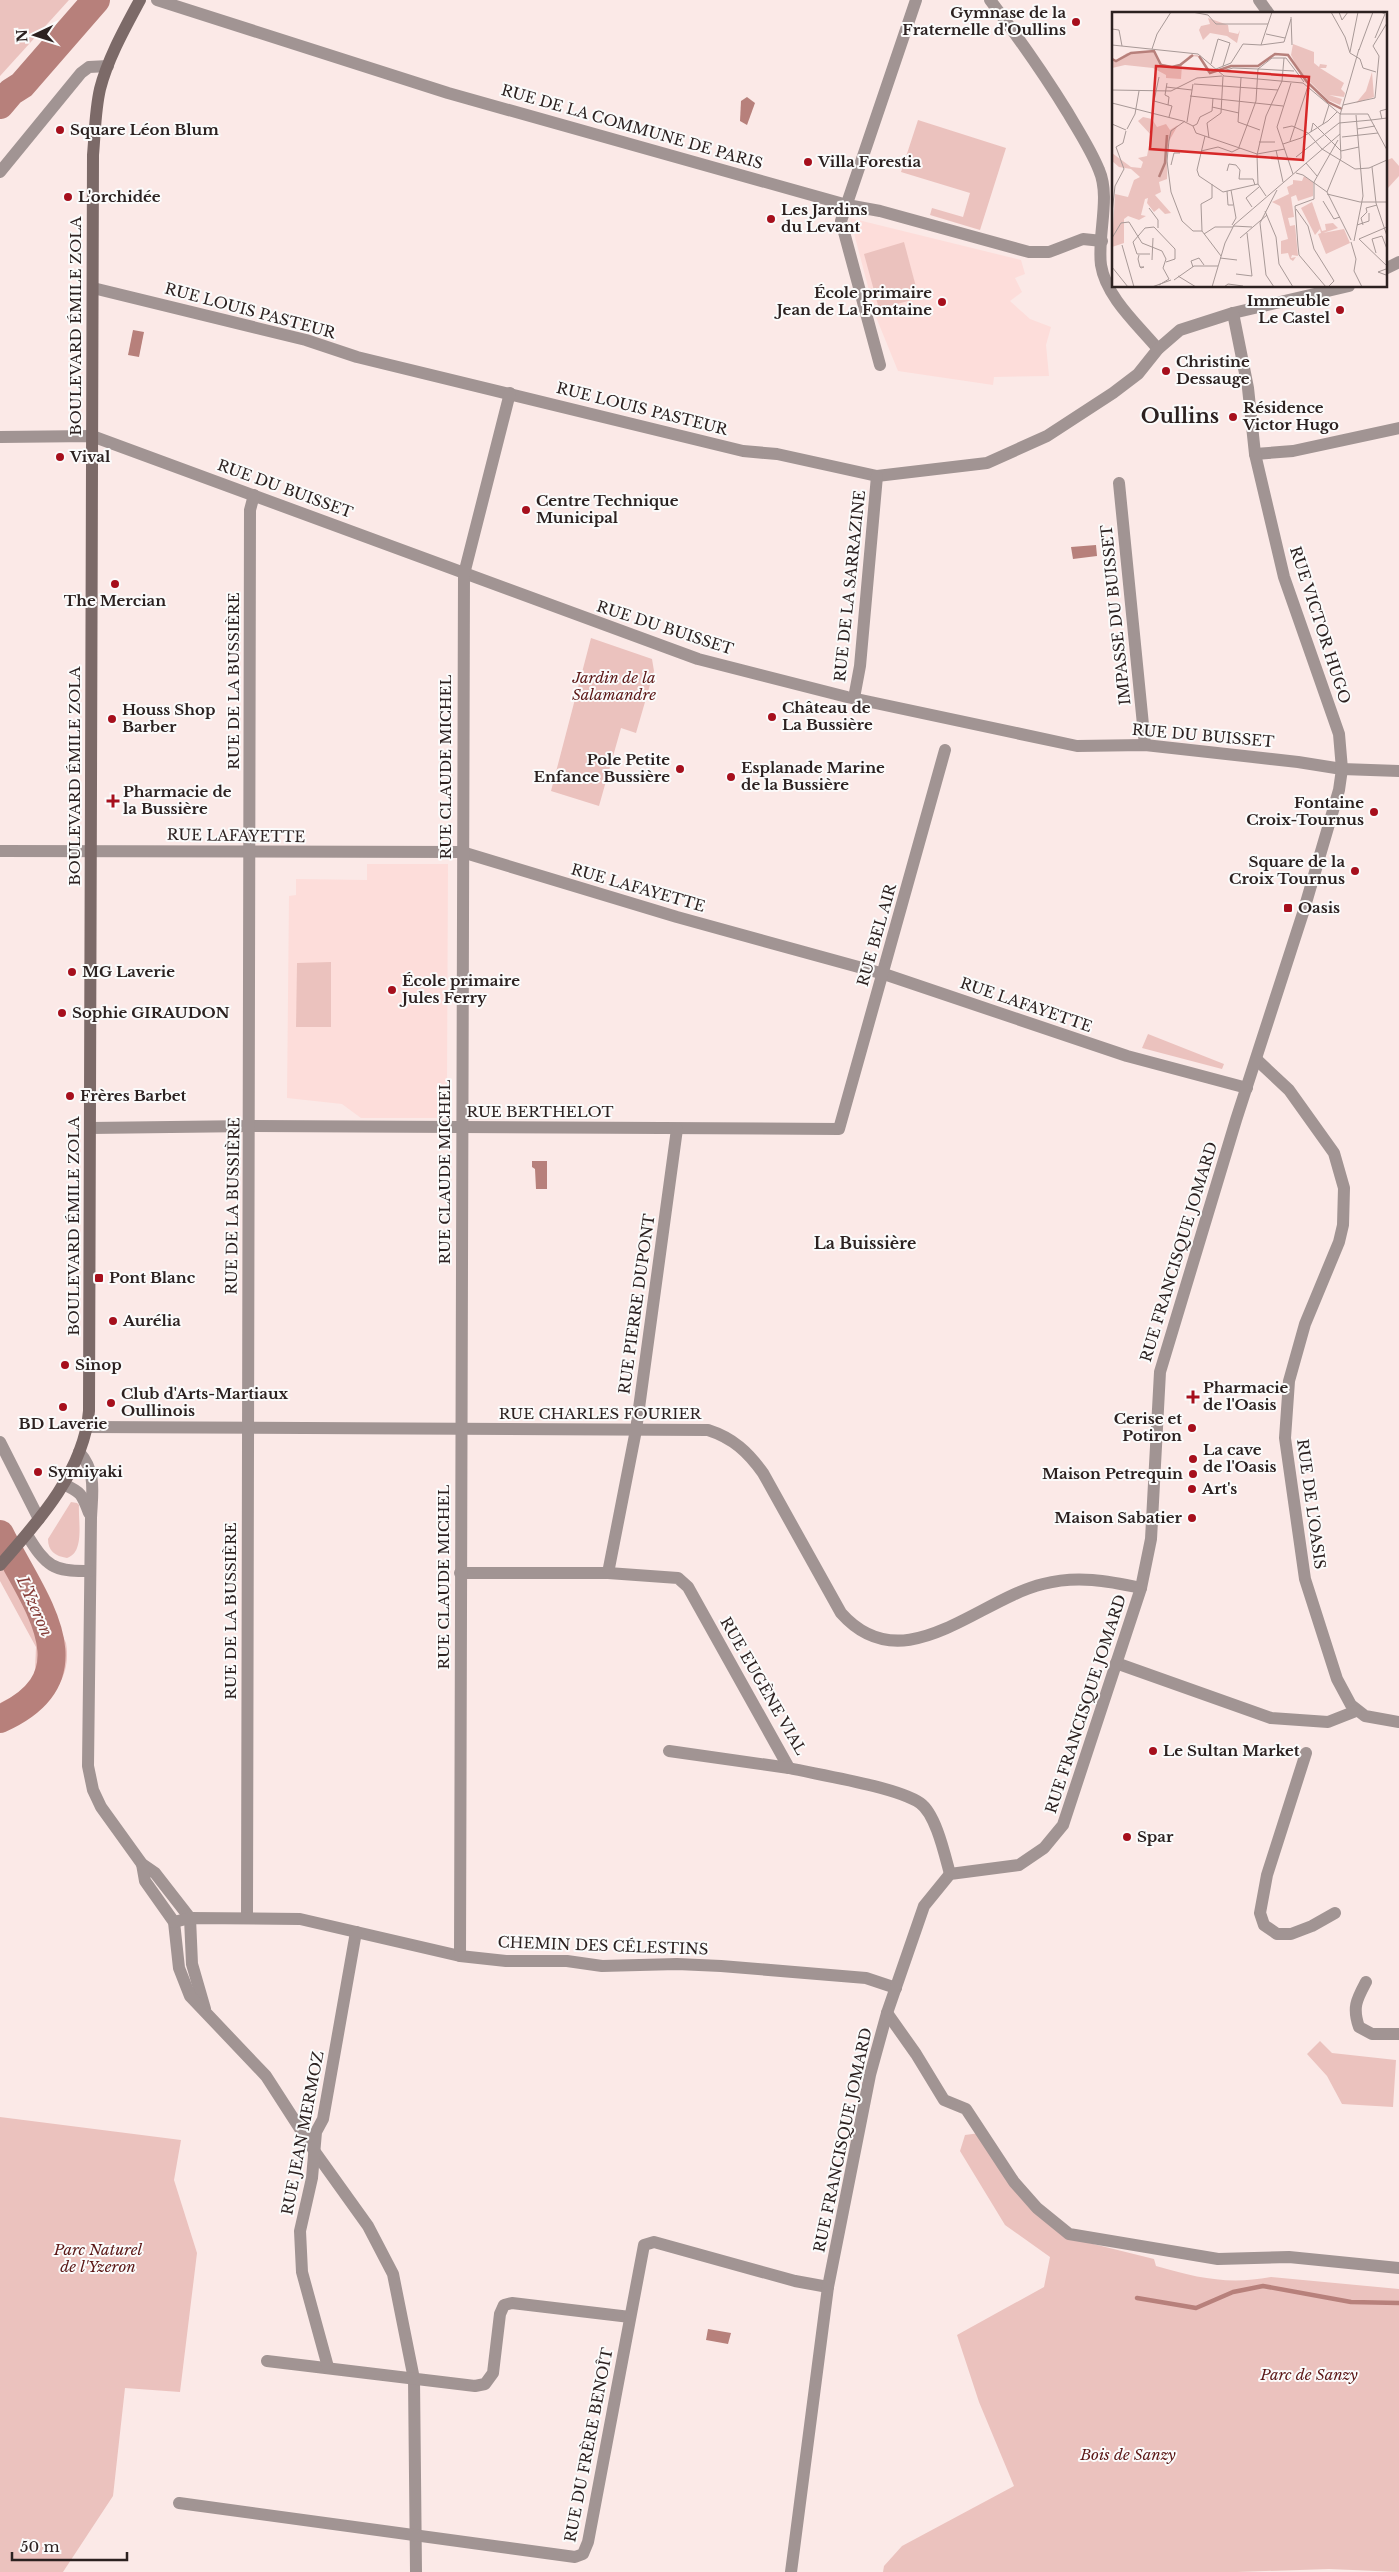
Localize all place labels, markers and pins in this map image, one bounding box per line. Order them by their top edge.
place label: Gymnase de la Fraternelle d'Oullins [902,3,1066,39]
marker: Gymnase de la Fraternelle d'Oullins [1070,16,1082,28]
place label: Square Léon Blum [70,120,219,139]
marker: Square Léon Blum [54,124,66,136]
place label: Villa Forestia [817,152,921,171]
marker: Villa Forestia [802,156,814,168]
place label: L'orchidée [78,187,161,206]
marker: L'orchidée [62,191,74,203]
place label: Les Jardins du Levant [781,200,868,236]
marker: Les Jardins du Levant [765,213,777,225]
place label: École primaire Jean de La Fontaine [774,283,932,319]
place label: Immeuble Le Castel [1247,291,1331,327]
marker: École primaire Jean de La Fontaine [936,296,948,308]
marker: Immeuble Le Castel [1334,304,1346,316]
place label: Christine Dessauge [1176,352,1250,388]
marker: Christine Dessauge [1160,365,1172,377]
place label: Résidence Victor Hugo [1242,398,1339,434]
marker: Résidence Victor Hugo [1227,411,1239,423]
place label: Vival [69,447,111,466]
marker: Vival [54,451,66,463]
place label: Centre Technique Municipal [536,491,679,527]
marker: Centre Technique Municipal [520,504,532,516]
marker: The Mercian [109,578,121,590]
place label: The Mercian [64,591,166,610]
place label: Château de La Bussière [782,698,873,734]
place label: Houss Shop Barber [122,700,215,736]
marker: Château de La Bussière [766,711,778,723]
marker: Houss Shop Barber [106,713,118,725]
place label: Pole Petite Enfance Bussière [533,750,670,786]
place label: Esplanade Marine de la Bussière [741,758,885,794]
marker: Pole Petite Enfance Bussière [674,763,686,775]
marker: Esplanade Marine de la Bussière [725,771,737,783]
place label: Pharmacie de la Bussière [123,782,232,818]
place label: Fontaine Croix-Tournus [1246,793,1364,829]
marker: Pharmacie de la Bussière [107,795,119,807]
marker: Fontaine Croix-Tournus [1368,806,1380,818]
place label: Square de la Croix Tournus [1229,852,1345,888]
marker: Square de la Croix Tournus [1349,865,1361,877]
place label: Oasis [1298,898,1340,917]
marker: Oasis [1282,902,1294,914]
place label: MG Laverie [82,962,175,981]
marker: MG Laverie [66,966,78,978]
place label: École primaire Jules Ferry [399,971,520,1007]
marker: École primaire Jules Ferry [386,984,398,996]
place label: Sophie GIRAUDON [72,1003,230,1022]
marker: Sophie GIRAUDON [56,1007,68,1019]
place label: Frères Barbet [80,1086,187,1105]
marker: Frères Barbet [64,1090,76,1102]
place label: Pont Blanc [109,1268,196,1287]
marker: Pont Blanc [93,1272,105,1284]
place label: Aurélia [122,1311,181,1330]
marker: Aurélia [107,1315,119,1327]
place label: Sinop [75,1355,122,1374]
marker: Sinop [59,1359,71,1371]
place label: Pharmacie de l'Oasis [1203,1378,1289,1414]
place label: Club d'Arts-Martiaux Oullinois [121,1384,289,1420]
marker: Pharmacie de l'Oasis [1187,1391,1199,1403]
marker: Club d'Arts-Martiaux Oullinois [105,1397,117,1409]
marker: BD Laverie [57,1401,69,1413]
place label: Cerise et Potiron [1114,1409,1182,1445]
place label: BD Laverie [19,1414,108,1433]
marker: Cerise et Potiron [1186,1422,1198,1434]
place label: La cave de l'Oasis [1203,1440,1277,1476]
marker: La cave de l'Oasis [1187,1453,1199,1465]
place label: Symiyaki [48,1462,123,1481]
place label: Maison Petrequin [1042,1464,1183,1483]
marker: Symiyaki [32,1466,44,1478]
marker: Maison Petrequin [1187,1468,1199,1480]
place label: Art's [1201,1479,1237,1498]
marker: Art's [1186,1483,1198,1495]
place label: Maison Sabatier [1054,1508,1183,1527]
marker: Maison Sabatier [1186,1512,1198,1524]
place label: Le Sultan Market [1163,1741,1300,1760]
marker: Le Sultan Market [1147,1745,1159,1757]
place label: Spar [1137,1827,1174,1846]
marker: Spar [1121,1831,1133,1843]

